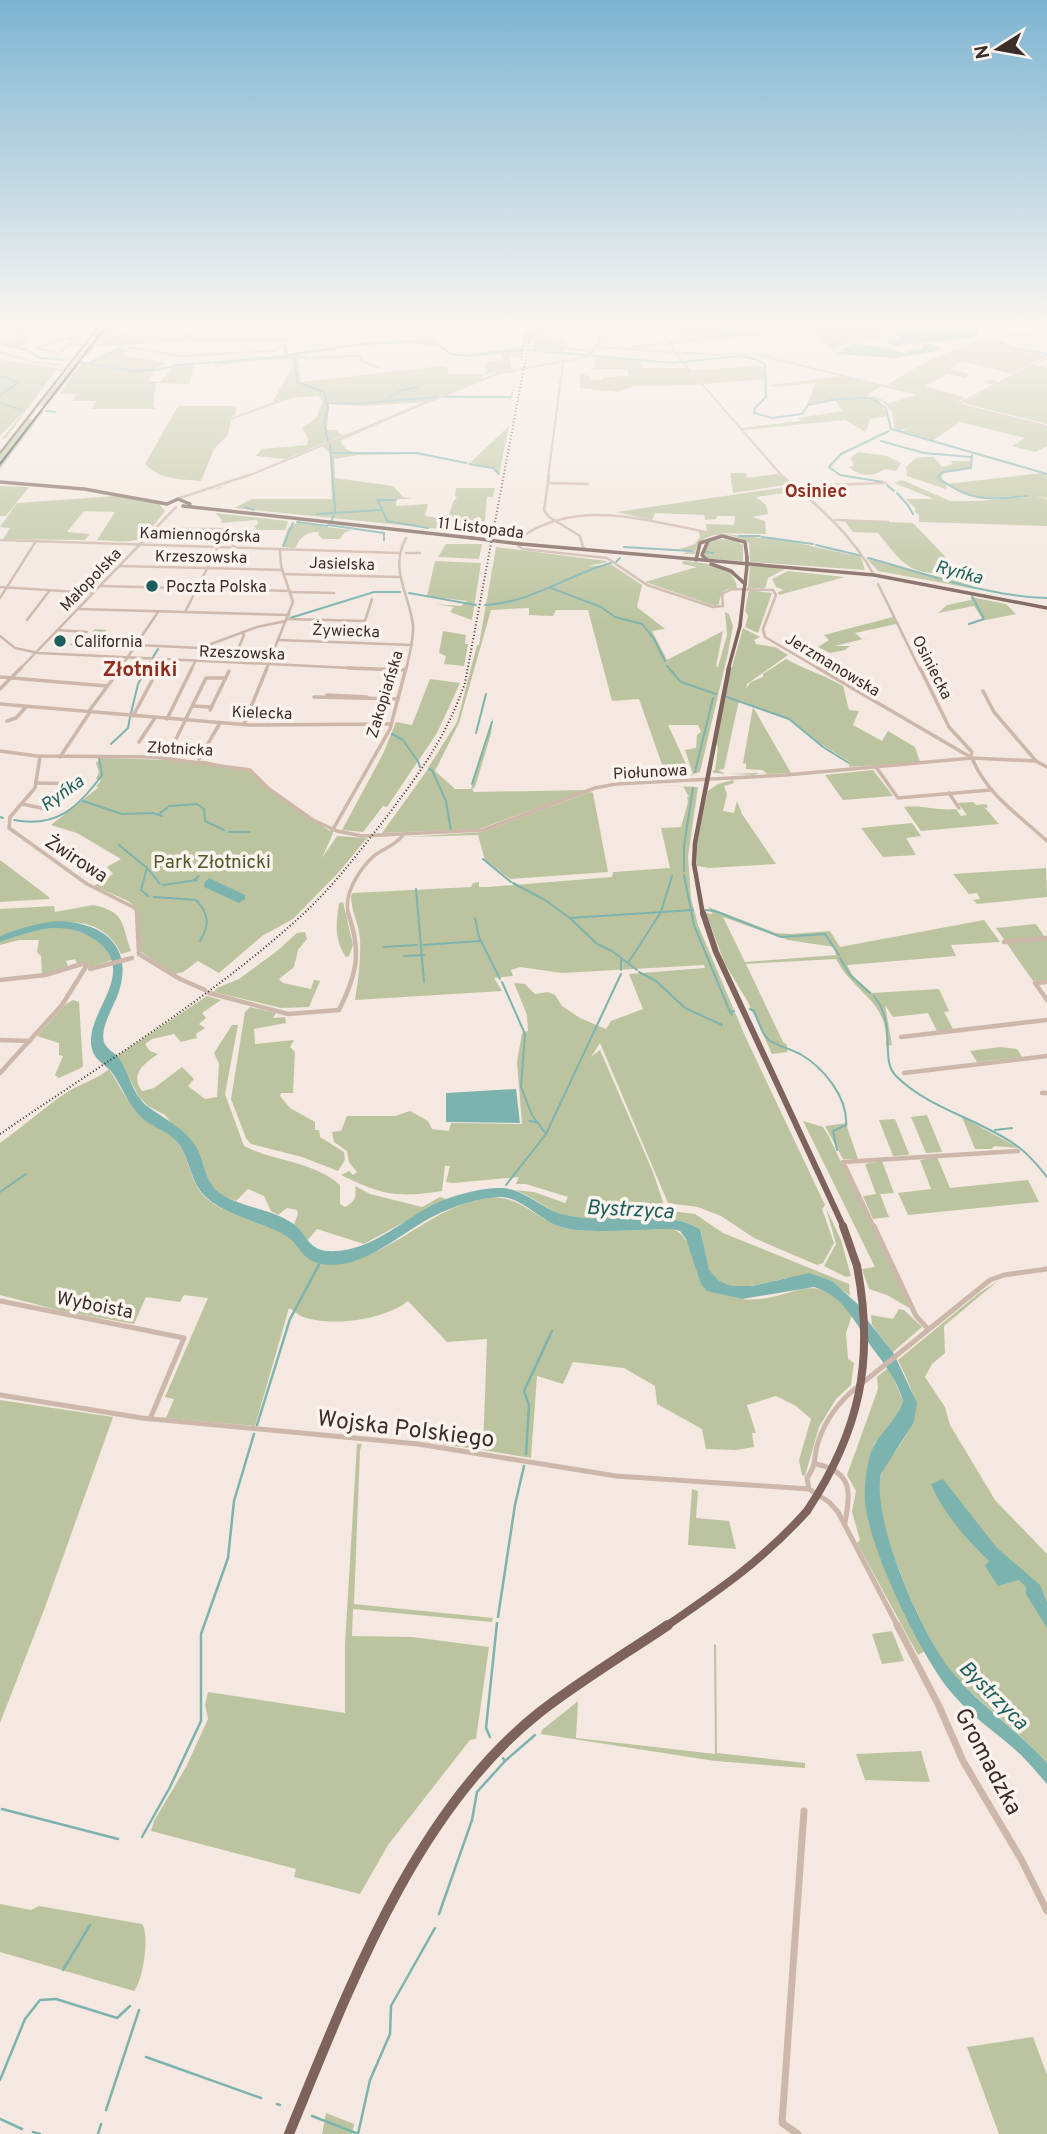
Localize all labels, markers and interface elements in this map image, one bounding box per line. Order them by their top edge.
north arrow [963,14,1033,84]
text: N [970,43,996,61]
district label: Osiniec [785,481,847,504]
street label: 11 Listopada [437,514,525,544]
street label: Kamiennogórska [139,524,261,548]
street label: Małopolska [56,545,127,616]
street label: Krzeszowska [155,547,247,569]
street label: Jasielska [309,554,375,576]
water label: Ryńka [932,556,985,591]
marker: Poczta Polska [144,578,160,594]
place label: Poczta Polska [166,578,267,598]
street label: Żywiecka [312,620,380,643]
street label: Jerzmanowska [781,630,883,702]
street label: Osiniecka [907,632,956,703]
marker: California [52,633,68,649]
place label: California [74,633,142,653]
street label: Rzeszowska [199,643,285,665]
street label: Zakopiańska [363,648,409,741]
district label: Złotniki [103,657,177,684]
street label: Kielecka [231,703,293,725]
street label: Złotnicka [146,738,214,762]
street label: Piołunowa [613,761,688,785]
water label: Ryńka [37,770,90,818]
street label: Żwirowa [40,830,113,889]
park label: Park Złotnicki [153,851,271,875]
water label: Bystrzyca [585,1195,675,1226]
street label: Wyboista [54,1287,135,1325]
street label: Wojska Polskiego [315,1405,496,1456]
water label: Bystrzyca [952,1656,1034,1737]
street label: Gromadzka [946,1704,1027,1821]

